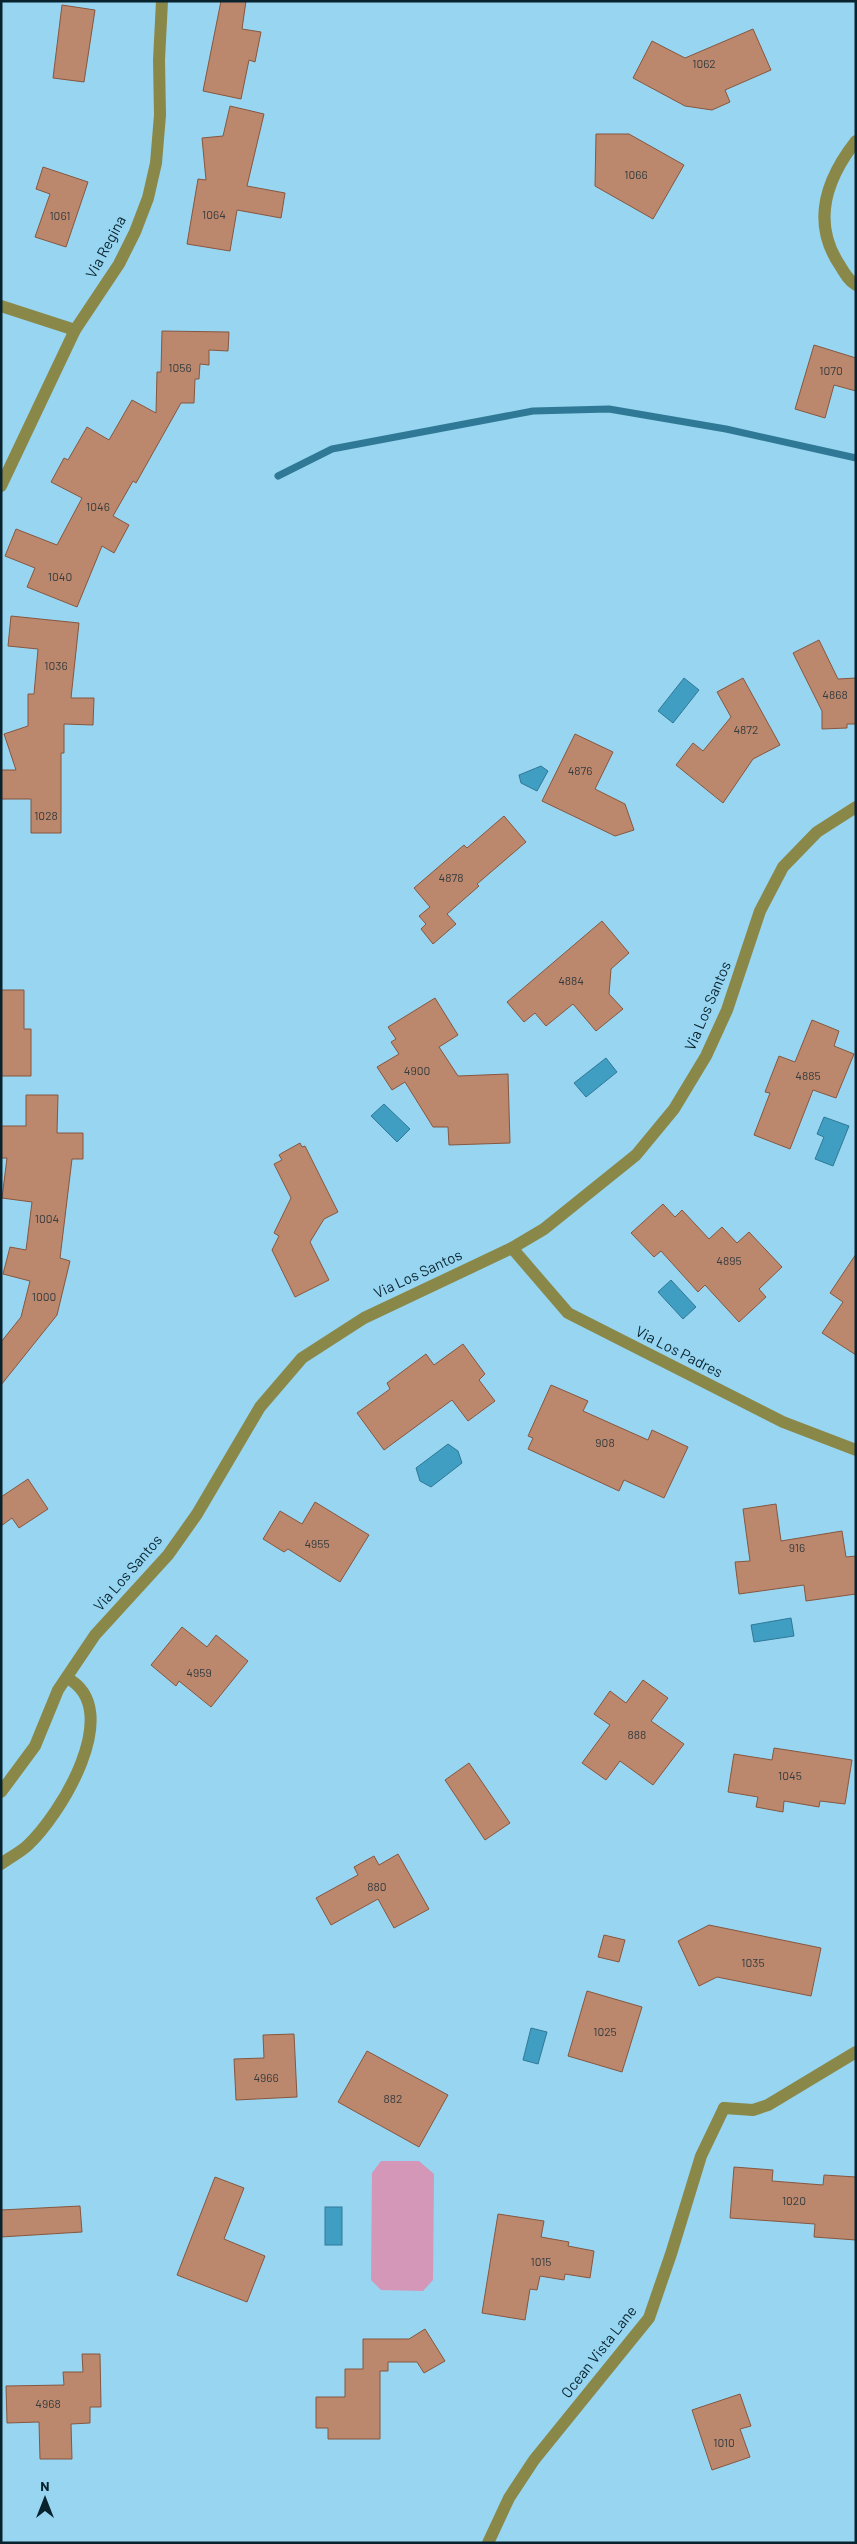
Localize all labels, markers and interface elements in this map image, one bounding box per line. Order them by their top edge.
house number: 1062 [692,56,716,70]
house number: 1066 [624,167,648,181]
house number: 1064 [202,207,226,221]
house number: 1061 [49,208,71,222]
street label: Via Regina [81,212,129,281]
house number: 1056 [168,360,192,374]
house number: 1070 [819,363,843,377]
house number: 1046 [86,499,110,513]
house number: 1040 [48,569,72,583]
house number: 1036 [44,658,68,672]
house number: 4868 [822,687,848,701]
house number: 4872 [734,722,758,736]
house number: 4876 [568,763,592,777]
house number: 1028 [34,808,58,822]
house number: 4878 [439,870,463,884]
street label: Via Los Santos [680,958,734,1053]
house number: 4884 [558,973,584,987]
house number: 4900 [404,1063,430,1077]
house number: 4885 [795,1068,821,1082]
house number: 1004 [35,1211,59,1225]
street label: Via Los Santos [371,1245,465,1301]
house number: 4895 [716,1253,742,1267]
house number: 1000 [32,1289,56,1303]
street label: Via Los Padres [633,1321,726,1381]
house number: 908 [595,1435,615,1449]
street label: Via Los Santos [89,1530,165,1614]
house number: 4955 [304,1536,330,1550]
house number: 916 [789,1540,805,1554]
house number: 4959 [186,1665,212,1679]
house number: 888 [628,1727,646,1741]
house number: 1045 [778,1768,802,1782]
house number: 880 [367,1879,387,1893]
house number: 1035 [741,1955,765,1969]
house number: 1025 [593,2024,617,2038]
house number: 4966 [253,2070,279,2084]
house number: 882 [384,2091,402,2105]
house number: 1020 [782,2193,806,2207]
house number: 1015 [530,2254,552,2268]
street label: Ocean Vista Lane [557,2302,640,2401]
house number: 4968 [35,2396,61,2410]
house number: 1010 [713,2435,735,2449]
north arrow [20,2474,70,2524]
text: N [40,2477,50,2494]

